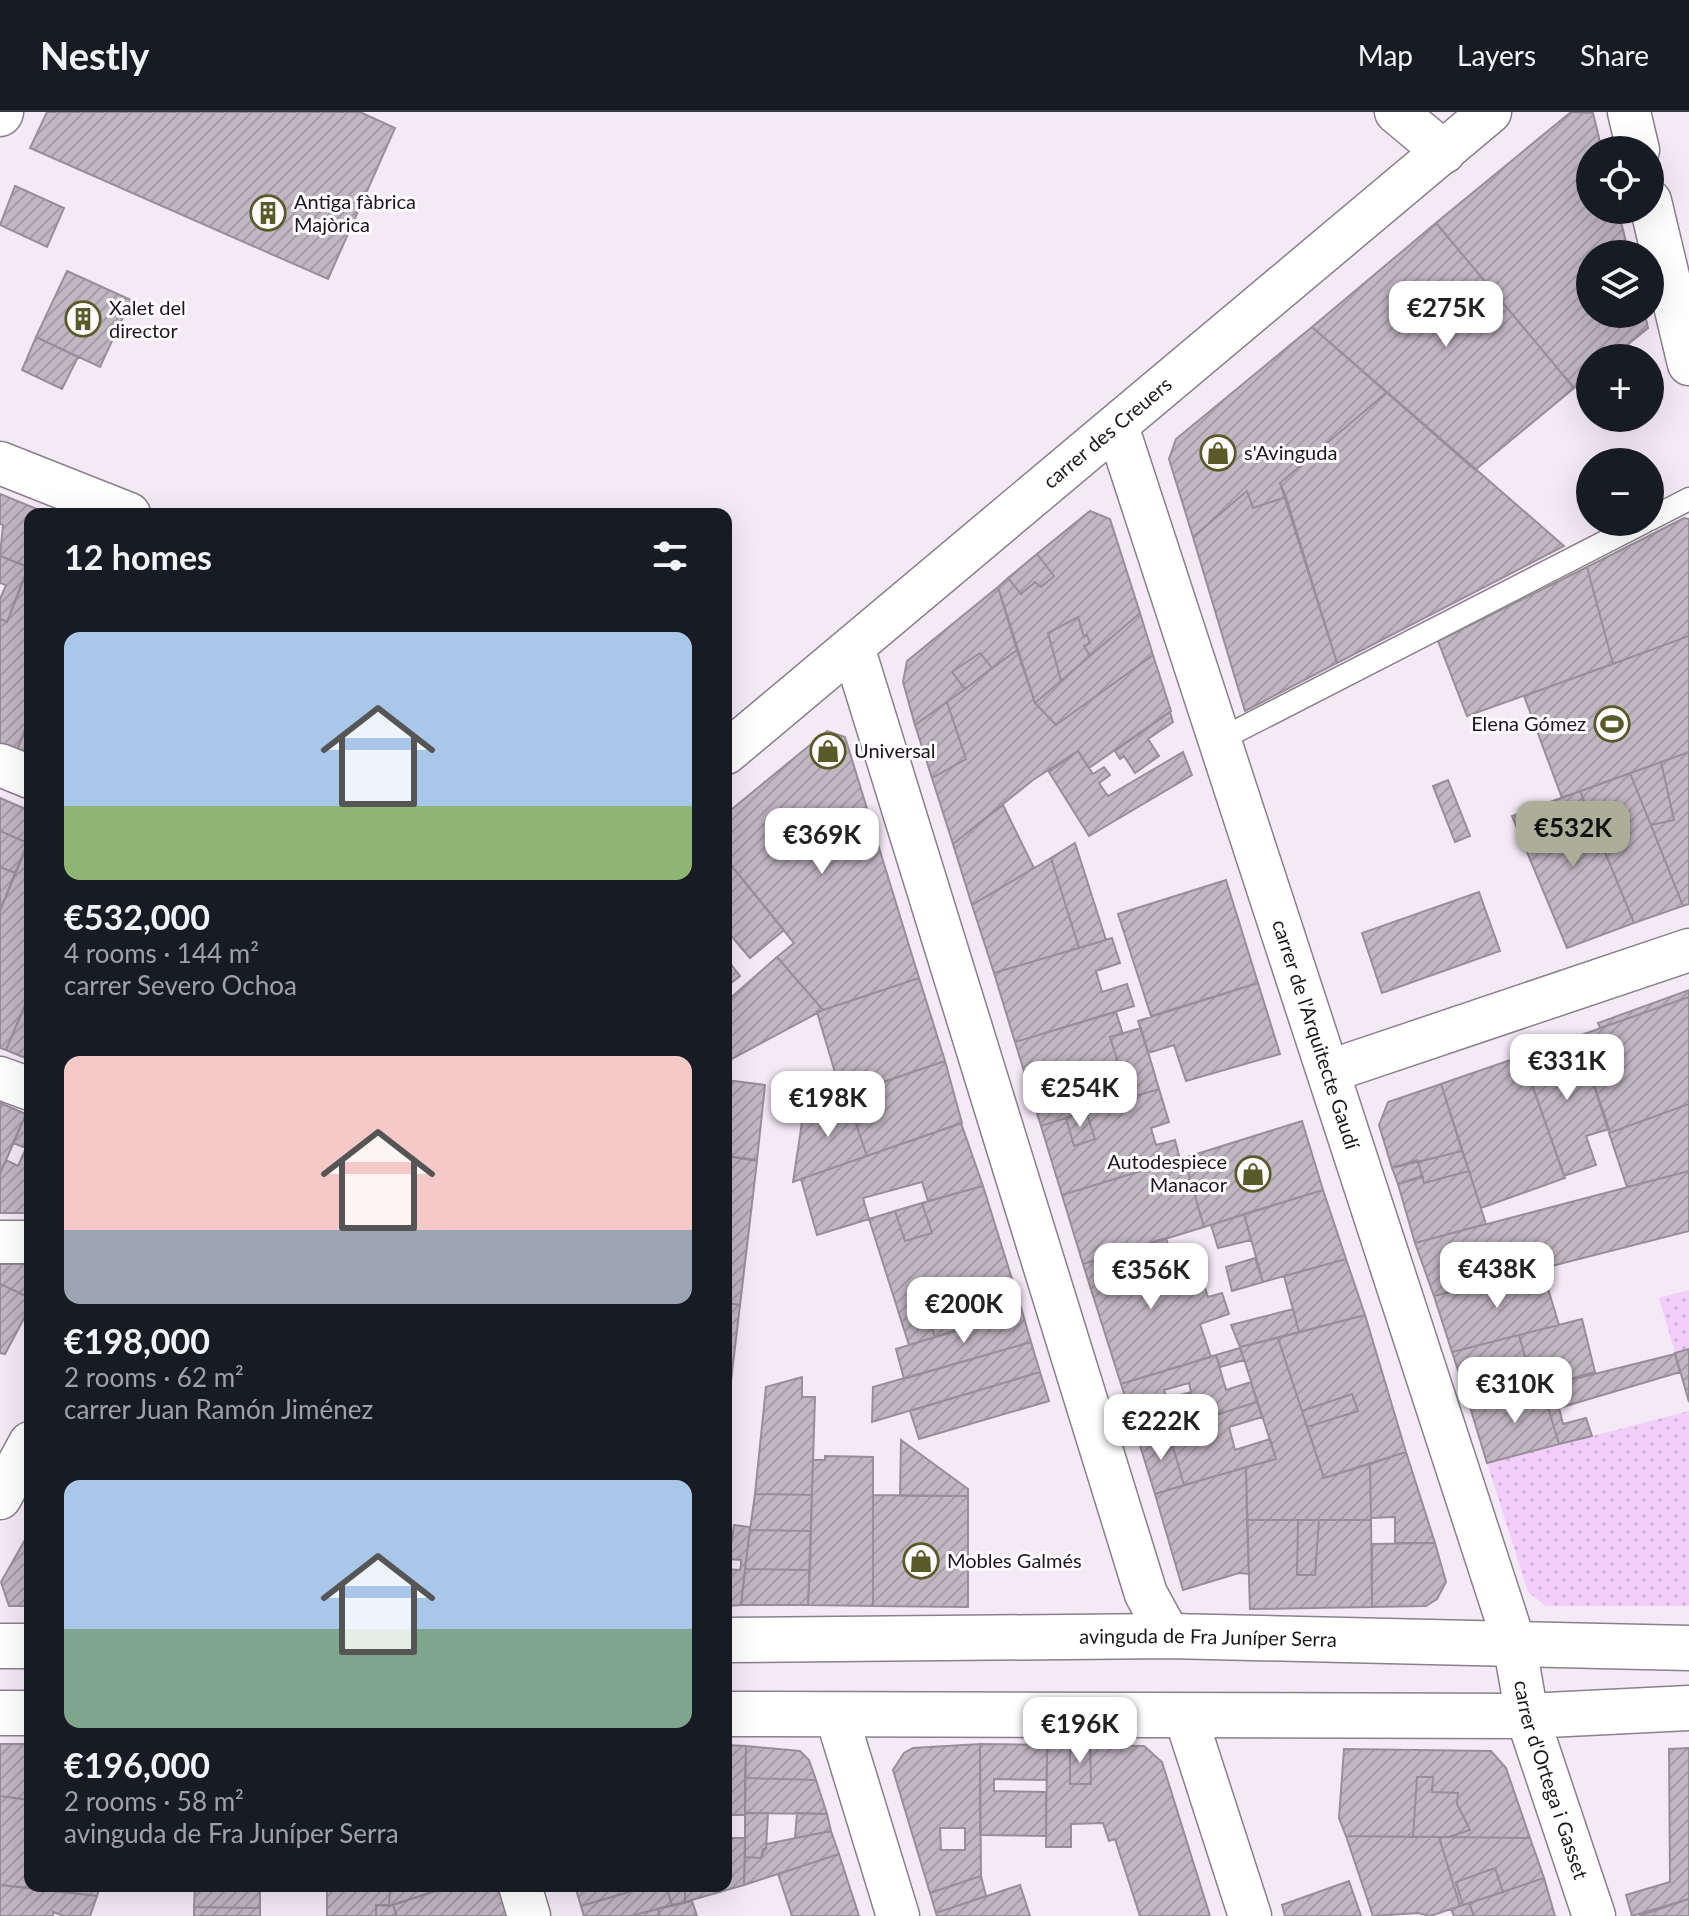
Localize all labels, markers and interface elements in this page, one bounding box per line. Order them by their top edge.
text: Nestly [40,32,149,78]
text: Map [1358,38,1413,72]
text: Layers [1457,38,1536,72]
text: Share [1580,38,1649,72]
map controls [1576,136,1664,536]
button: locate [1576,136,1664,224]
place label: Antiga fàbrica Majòrica [294,189,416,236]
building icon: Antiga fàbrica Majòrica [249,194,287,232]
button: layers [1576,240,1664,328]
pin: €275K [1390,281,1502,349]
text: €275K [1407,291,1485,323]
place label: Xalet del director [109,295,186,342]
building icon: Xalet del director [64,300,102,338]
button: + [1576,344,1664,432]
street label: carrer des Creuers [1038,371,1176,493]
shop icon: s'Avinguda [1199,434,1237,472]
place label: s'Avinguda [1244,440,1337,464]
button: − [1576,448,1664,536]
icon: filters [648,534,692,578]
text: 12 homes [64,536,212,577]
icon: home [306,684,450,828]
sports icon: Elena Gómez [1593,705,1631,743]
place label: Elena Gómez [1471,711,1586,735]
shop icon: Universal [809,732,847,770]
place label: Universal [854,738,936,762]
pin: €532K [1517,801,1629,869]
pin: €369K [766,808,878,876]
text: €532K [1534,811,1612,843]
text: €369K [783,818,861,850]
text: €532,000 [64,896,210,937]
street label: carrer de l'Arquitecte Gaudí [1268,916,1366,1153]
text: 4 rooms · 144 m² [64,937,259,969]
text: carrer Severo Ochoa [64,969,297,1001]
pin: €331K [1511,1034,1623,1102]
text: €331K [1528,1044,1606,1076]
pin: €254K [1024,1061,1136,1129]
pin: €198K [772,1071,884,1139]
text: €254K [1041,1071,1119,1103]
text: €198K [789,1081,867,1113]
icon: home [306,1108,450,1252]
place label: Autodespiece Manacor [1107,1149,1228,1196]
shop icon: Autodespiece Manacor [1234,1155,1272,1193]
pin: €438K [1441,1242,1553,1310]
pin: €356K [1095,1243,1207,1311]
text: €438K [1458,1252,1536,1284]
text: €356K [1112,1253,1190,1285]
pin: €200K [908,1277,1020,1345]
text: €200K [925,1287,1003,1319]
text: €198,000 [64,1320,210,1361]
pin: €310K [1459,1357,1571,1425]
text: 2 rooms · 62 m² [64,1361,244,1393]
text: €310K [1476,1367,1554,1399]
text: carrer Juan Ramón Jiménez [64,1393,373,1425]
pin: €222K [1105,1394,1217,1462]
text: €222K [1122,1404,1200,1436]
icon: home [306,1532,450,1676]
shop icon: Mobles Galmés [902,1542,940,1580]
place label: Mobles Galmés [947,1548,1082,1572]
street label: avinguda de Fra Juníper Serra [1079,1623,1337,1651]
street label: carrer d'Ortega i Gasset [1510,1678,1594,1882]
pin: €196K [1024,1697,1136,1765]
text: €196K [1041,1707,1119,1739]
text: €196,000 [64,1744,210,1785]
text: 2 rooms · 58 m² [64,1785,244,1817]
text: avinguda de Fra Juníper Serra [64,1817,399,1849]

